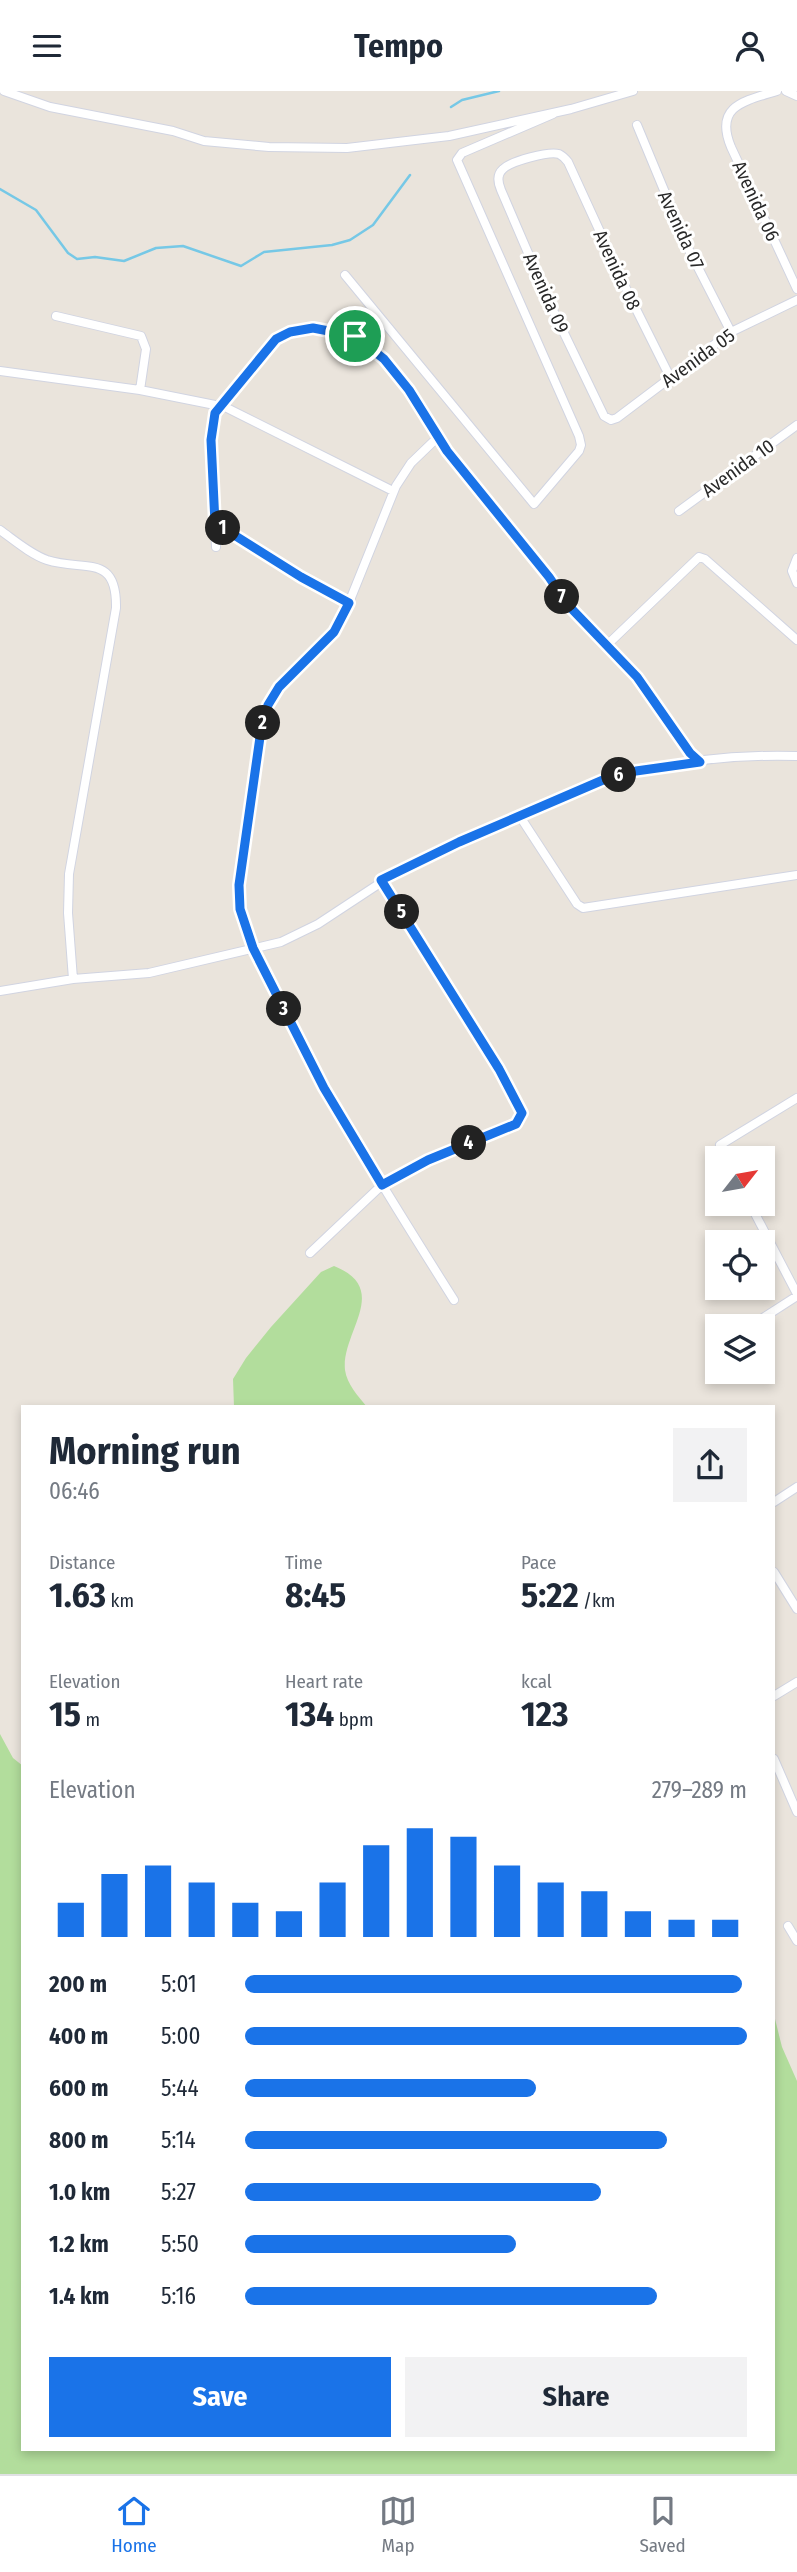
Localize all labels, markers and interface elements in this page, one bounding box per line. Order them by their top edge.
icon: menu [28,27,66,65]
text: Tempo [354,27,443,65]
icon: person [731,27,769,65]
street label: Avenida 06 [727,157,785,245]
street label: Avenida 07 [653,187,709,273]
street label: Avenida 08 [588,226,646,314]
street label: Avenida 09 [518,249,574,337]
pin [325,306,385,366]
icon: arrive [336,317,374,355]
street label: Avenida 05 [657,324,739,392]
street label: Avenida 10 [697,434,779,502]
pin: 1 [206,511,241,545]
text: 1 [218,516,227,539]
pin: 7 [544,580,580,615]
text: 7 [557,585,566,608]
pin: 2 [246,705,280,741]
text: 2 [258,711,267,734]
pin: 6 [602,757,636,793]
text: 6 [614,763,623,786]
pin: 5 [384,895,420,929]
text: 5 [397,900,406,923]
pin: 3 [266,991,302,1027]
text: 3 [279,997,288,1020]
pin: 4 [452,1125,486,1161]
text: 4 [464,1131,473,1154]
north arrow [705,1146,775,1216]
map controls [705,1146,775,1384]
button: locate [705,1230,775,1300]
button: layers [705,1314,775,1384]
text: Morning run [49,1428,241,1474]
button: share [673,1428,747,1502]
text: 06:46 [49,1477,100,1505]
text: Distance [49,1551,116,1574]
text: Time [285,1551,323,1574]
text: Pace [521,1551,556,1574]
text: 1.63 [49,1574,106,1616]
text: 8:45 [285,1574,346,1616]
text: 5:22 [521,1574,579,1616]
text: km [106,1589,134,1612]
text: /km [579,1589,615,1612]
text: Elevation [49,1670,121,1693]
text: Heart rate [285,1670,363,1693]
text: kcal [521,1670,552,1693]
text: 15 [49,1693,81,1735]
text: 134 [285,1693,334,1735]
text: 123 [521,1693,569,1735]
text: m [81,1708,100,1731]
text: bpm [334,1708,374,1731]
text: Elevation [49,1776,136,1804]
text: 279–289 m [652,1776,747,1804]
text: 200 m [49,1970,107,1998]
text: 5:01 [161,1970,197,1998]
text: 400 m [49,2022,108,2050]
text: 5:00 [161,2022,200,2050]
text: 600 m [49,2074,108,2102]
text: 5:44 [161,2074,199,2102]
text: 800 m [49,2126,109,2154]
text: 5:14 [161,2126,196,2154]
text: 1.0 km [49,2178,110,2206]
text: 5:27 [161,2178,196,2206]
text: 1.2 km [49,2230,109,2258]
text: 5:50 [161,2230,199,2258]
text: 1.4 km [49,2282,109,2310]
text: 5:16 [161,2282,196,2310]
button: Save [49,2357,391,2437]
button: Share [405,2357,747,2437]
tab: Home [111,2492,157,2557]
tab: Map [379,2492,417,2557]
tab: Saved [639,2492,686,2557]

